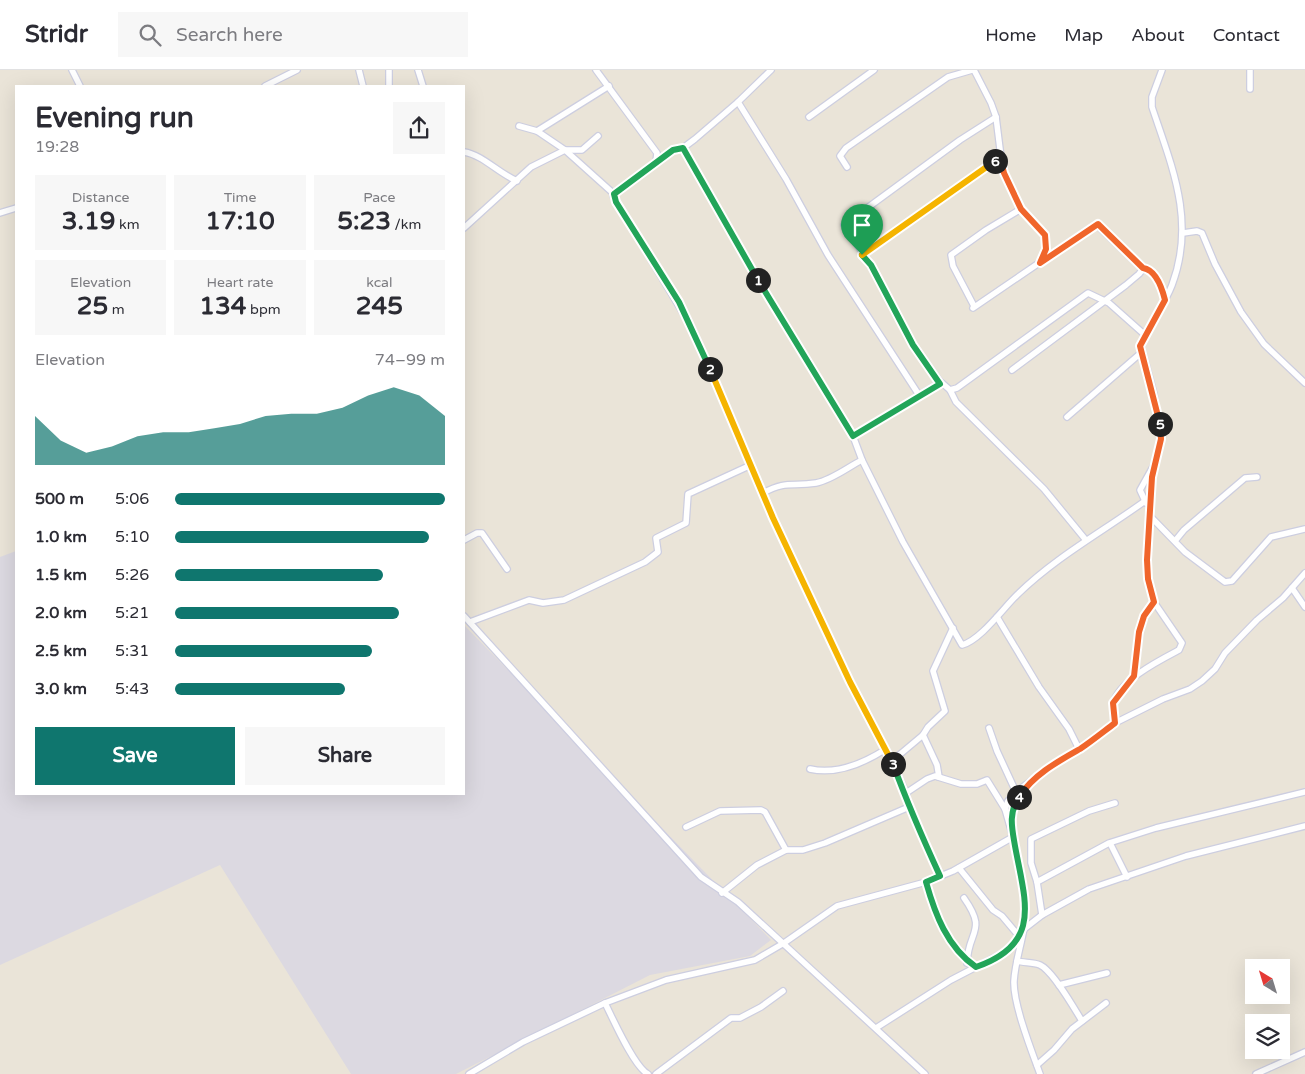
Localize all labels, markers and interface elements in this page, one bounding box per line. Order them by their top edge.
search box [118,12,468,57]
text: Stridr [25,20,88,49]
icon: search [136,21,164,49]
text: Search here [176,24,283,46]
text: Home [985,24,1036,46]
text: Map [1064,24,1103,46]
text: About [1131,24,1185,46]
text: Contact [1213,24,1280,46]
text: Evening run [35,101,194,135]
button: share [393,102,445,154]
text: 19:28 [35,137,79,157]
pin: 6 [982,148,1008,174]
text: 6 [991,153,1000,170]
text: Distance [72,189,129,206]
text: Time [224,189,256,206]
text: Pace [363,189,395,206]
pin [841,204,883,255]
text: 3.19 [62,206,115,236]
text: 17:10 [205,206,275,236]
text: 5:23 [337,206,391,236]
icon: arrive [848,211,876,239]
text: km [115,216,140,233]
text: /km [391,216,421,233]
pin: 1 [746,268,770,292]
text: 1 [754,272,763,289]
text: Elevation [70,274,131,291]
text: Heart rate [207,274,273,291]
text: kcal [366,274,392,291]
text: 25 [77,291,108,321]
text: 134 [199,291,246,321]
text: 245 [356,291,403,321]
text: m [108,301,125,318]
text: bpm [246,301,281,318]
text: Elevation [35,350,105,370]
text: 74–99 m [375,350,445,370]
pin: 2 [698,356,722,382]
text: 2 [706,361,715,378]
pin: 5 [1148,412,1172,436]
text: 5 [1156,416,1165,433]
text: 500 m [35,489,84,509]
text: 5:06 [115,489,149,509]
text: 1.0 km [35,527,87,547]
text: 5:10 [115,527,149,547]
text: 1.5 km [35,565,87,585]
text: 5:26 [115,565,149,585]
text: 2.0 km [35,603,87,623]
text: 5:21 [115,603,149,623]
text: 2.5 km [35,641,87,661]
text: 5:31 [115,641,149,661]
text: 3.0 km [35,679,87,699]
text: 5:43 [115,679,149,699]
button: Save [35,727,235,785]
button: Share [245,727,445,785]
pin: 3 [880,752,906,776]
text: 3 [889,756,898,773]
pin: 4 [1006,784,1032,810]
text: 4 [1015,789,1024,806]
north arrow [1245,959,1290,1004]
map controls [1245,959,1290,1059]
button: layers [1245,1014,1290,1059]

